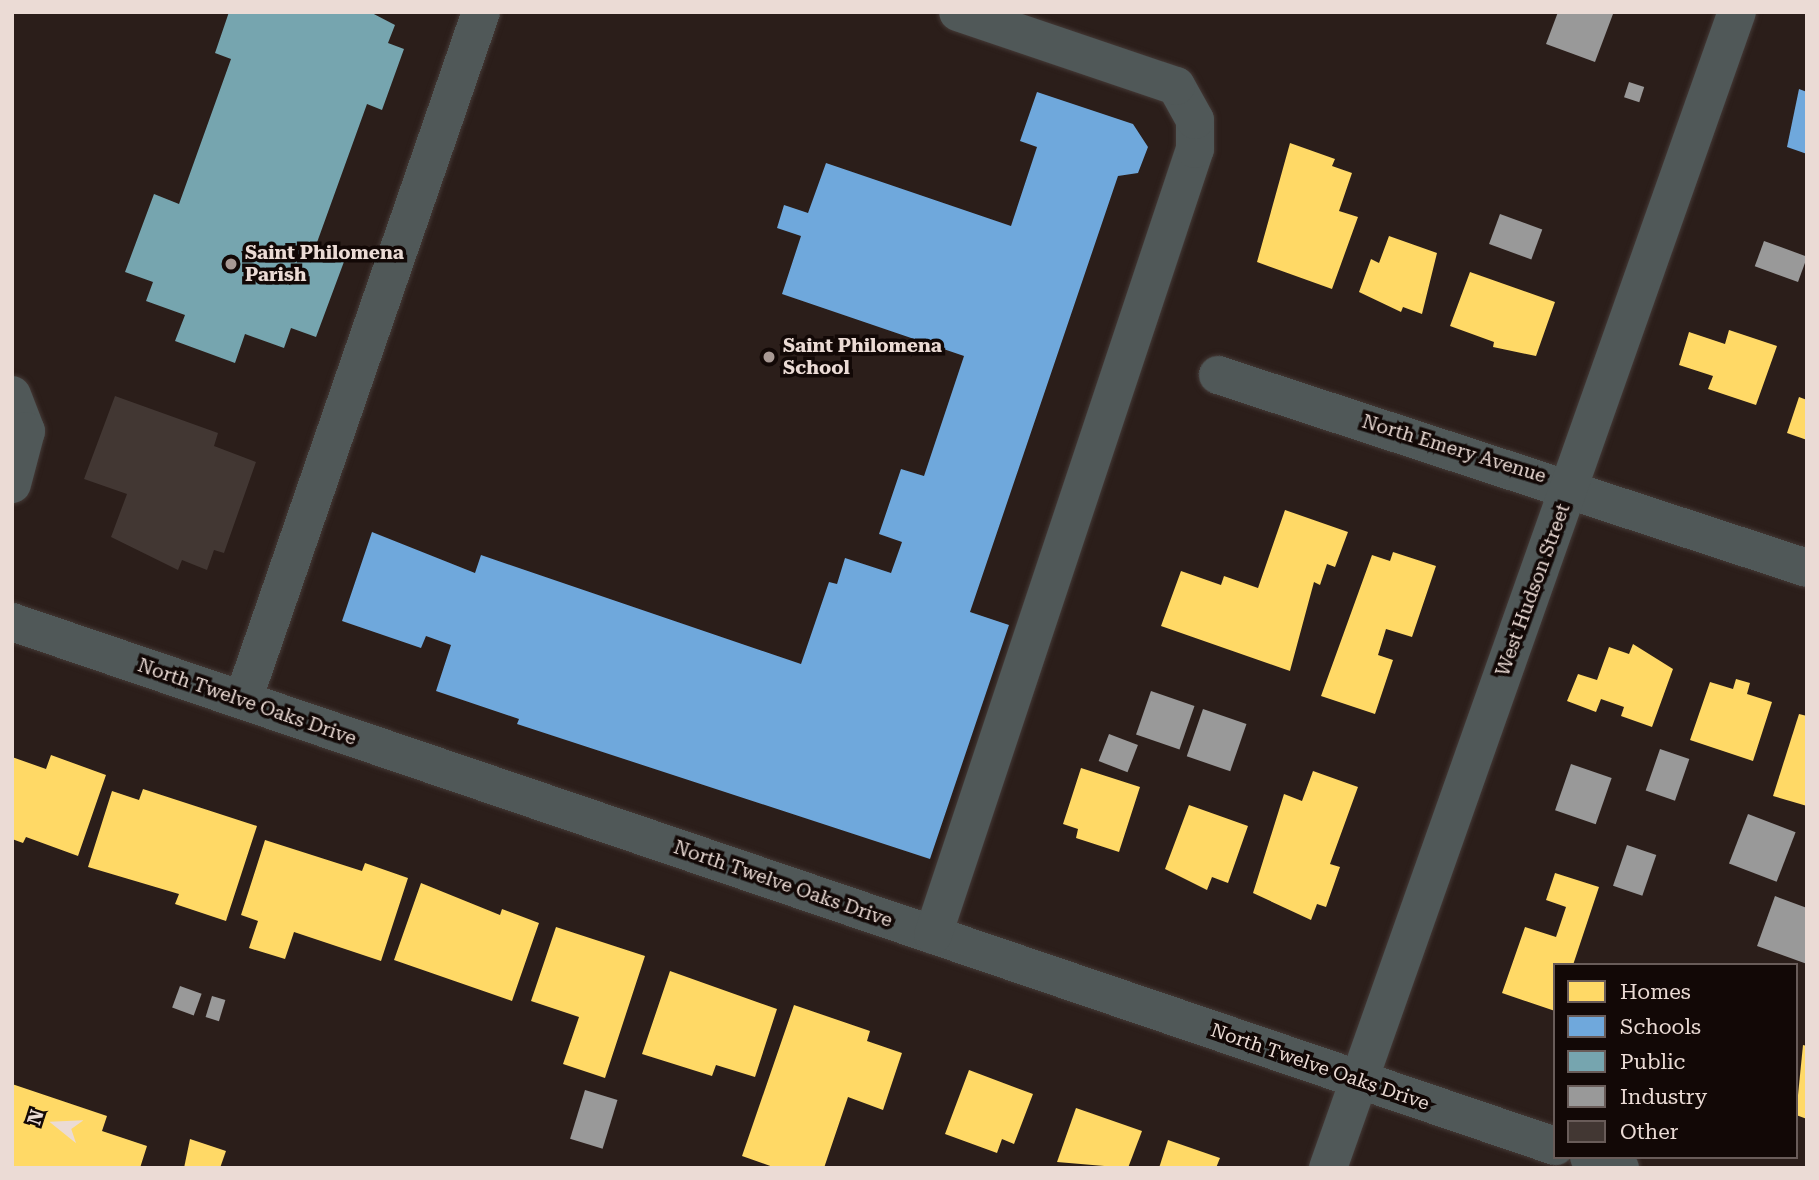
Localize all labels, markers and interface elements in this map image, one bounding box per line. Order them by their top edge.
place label: Saint Philomena Parish [245,242,404,286]
marker: Saint Philomena Parish [223,256,239,272]
place label: Saint Philomena School [783,335,942,379]
marker: Saint Philomena School [761,349,777,365]
street label: North Emery Avenue [1359,410,1549,488]
street label: West Hudson Street [1491,501,1575,679]
street label: North Twelve Oaks Drive [135,654,359,750]
street label: North Twelve Oaks Drive [671,836,895,932]
legend [1553,963,1798,1159]
text: Homes [1620,980,1691,1004]
text: Schools [1620,1015,1701,1039]
street label: North Twelve Oaks Drive [1208,1019,1432,1115]
text: Public [1620,1050,1685,1074]
text: Industry [1620,1085,1707,1109]
north arrow [21,1089,91,1159]
text: N [22,1107,49,1128]
text: Other [1620,1120,1678,1144]

